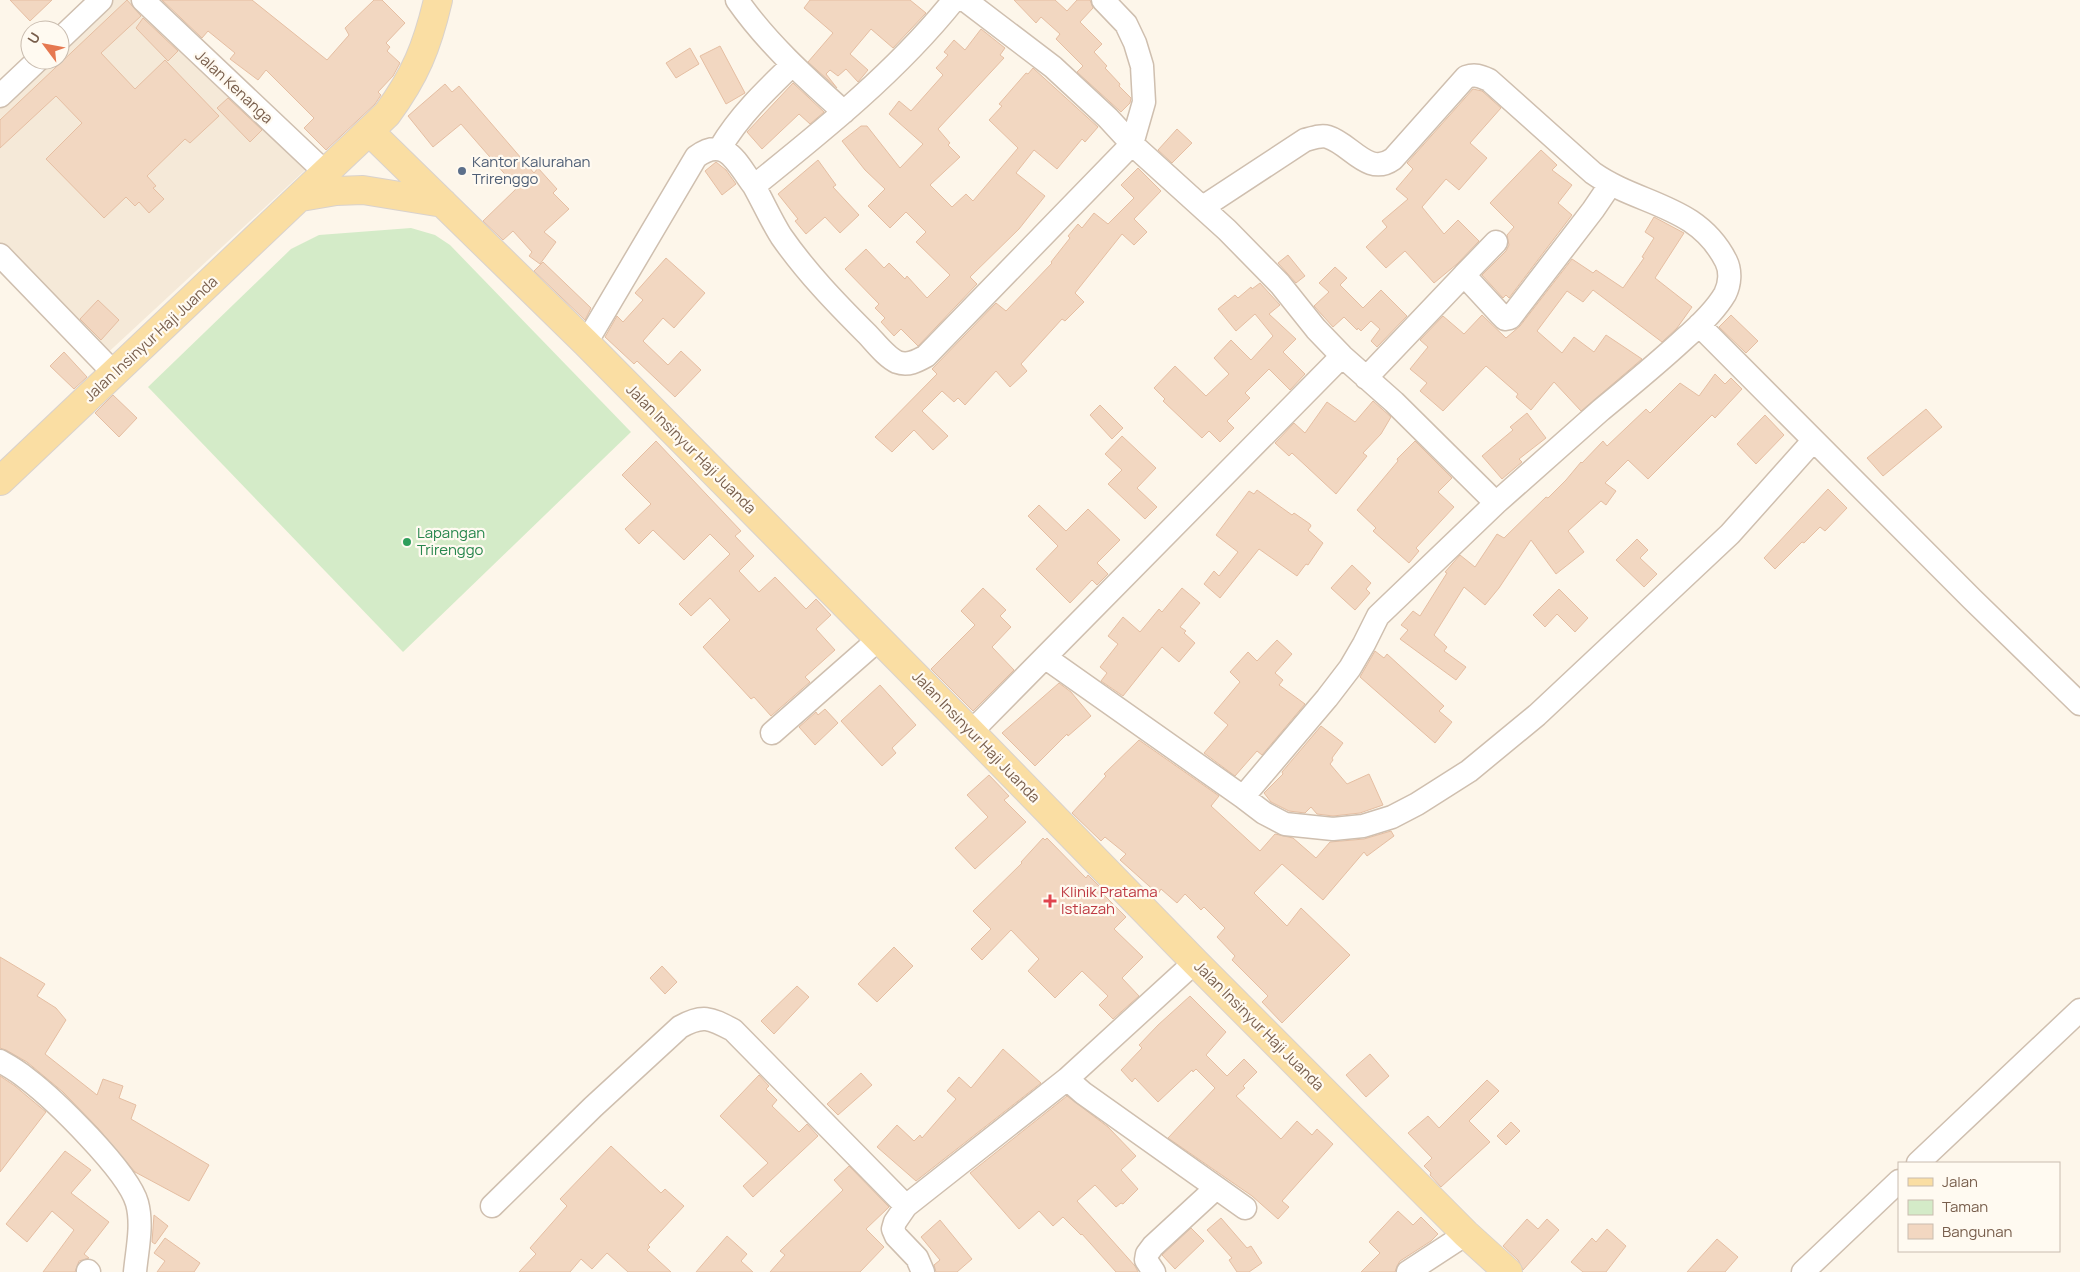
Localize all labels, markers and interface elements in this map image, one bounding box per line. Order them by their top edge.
north arrow [20,20,70,70]
text: U [23,29,44,47]
street label: Jalan Kenanga [191,45,278,128]
place label: Kantor Kalurahan Trirenggo [472,151,590,189]
marker: Kantor Kalurahan Trirenggo [456,165,468,177]
street label: Jalan Insinyur Haji Juanda [79,271,222,406]
street label: Jalan Insinyur Haji Juanda [622,379,761,518]
place label: Lapangan Trirenggo [417,522,485,560]
marker: Lapangan Trirenggo [401,536,413,548]
street label: Jalan Insinyur Haji Juanda [908,666,1045,807]
place label: Klinik Pratama Istiazah [1061,881,1158,919]
marker: Klinik Pratama Istiazah [1043,894,1057,908]
street label: Jalan Insinyur Haji Juanda [1190,956,1329,1095]
legend [1898,1162,2060,1252]
text: Jalan [1942,1171,1978,1192]
text: Taman [1942,1196,1988,1217]
text: Bangunan [1942,1221,2012,1242]

